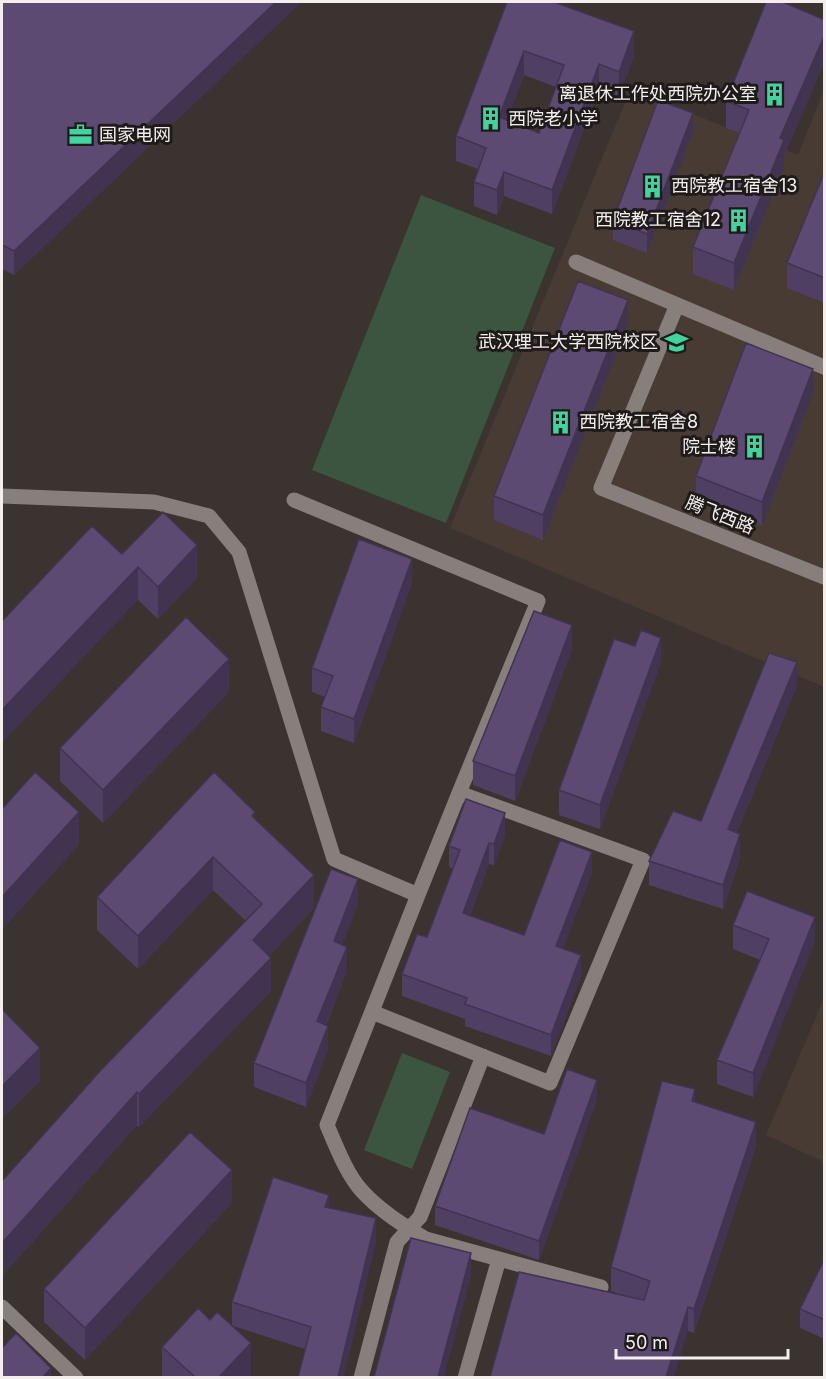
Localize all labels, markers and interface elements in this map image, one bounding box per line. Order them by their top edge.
building icon: 离退休工作处西院办公室 [762,81,788,107]
place label: 离退休工作处西院办公室 [559,83,757,104]
building icon: 西院老小学 [477,106,503,132]
place label: 西院老小学 [508,108,598,129]
office icon: 国家电网 [68,122,94,148]
place label: 国家电网 [99,124,171,145]
building icon: 西院教工宿舍13 [640,173,666,199]
place label: 西院教工宿舍13 [671,175,797,196]
building icon: 西院教工宿舍12 [726,207,752,233]
place label: 西院教工宿舍12 [595,209,721,230]
school or university icon: 武汉理工大学西院校区 [663,329,689,355]
place label: 武汉理工大学西院校区 [478,331,658,352]
building icon: 西院教工宿舍8 [548,409,574,435]
place label: 西院教工宿舍8 [579,411,698,432]
building icon: 院士楼 [741,434,767,460]
place label: 院士楼 [682,436,736,457]
street label: 腾飞西路 [683,491,757,538]
scale bar [616,1322,788,1360]
text: 50 m [625,1332,668,1353]

